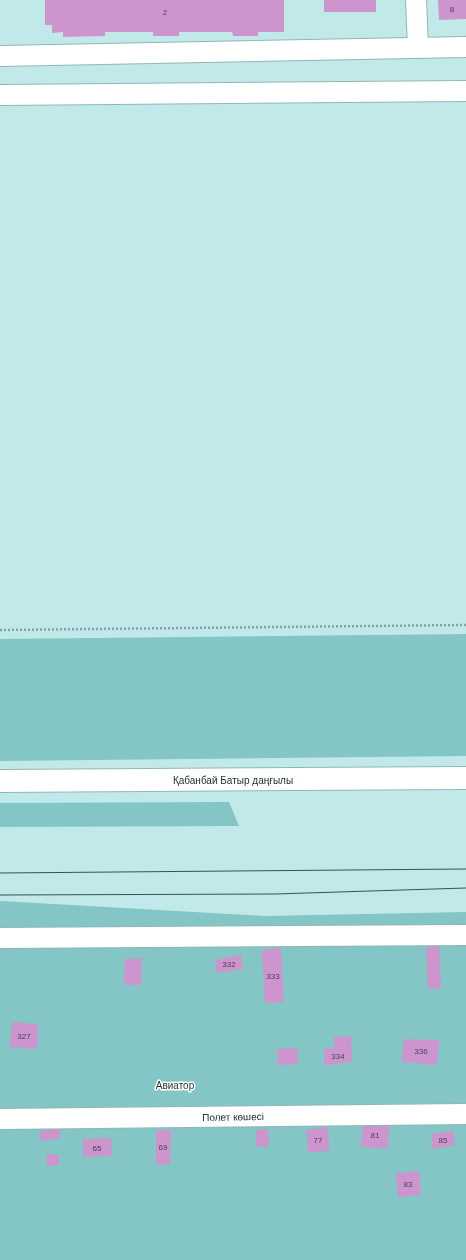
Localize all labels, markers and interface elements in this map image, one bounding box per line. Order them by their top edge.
house number: 8 [450,5,455,14]
house number: 2 [163,8,168,17]
street label: Қабанбай Батыр даңғылы [173,775,293,786]
house number: 332 [222,960,236,969]
house number: 333 [266,972,280,981]
house number: 327 [17,1032,31,1041]
house number: 336 [414,1047,428,1056]
house number: 334 [331,1052,345,1061]
park label: Авиатор [156,1080,195,1091]
street label: Полет көшесі [202,1111,264,1123]
house number: 81 [371,1131,380,1140]
house number: 77 [314,1136,323,1145]
house number: 85 [439,1136,448,1145]
house number: 69 [159,1143,168,1152]
house number: 65 [93,1144,102,1153]
house number: 83 [404,1180,413,1189]

